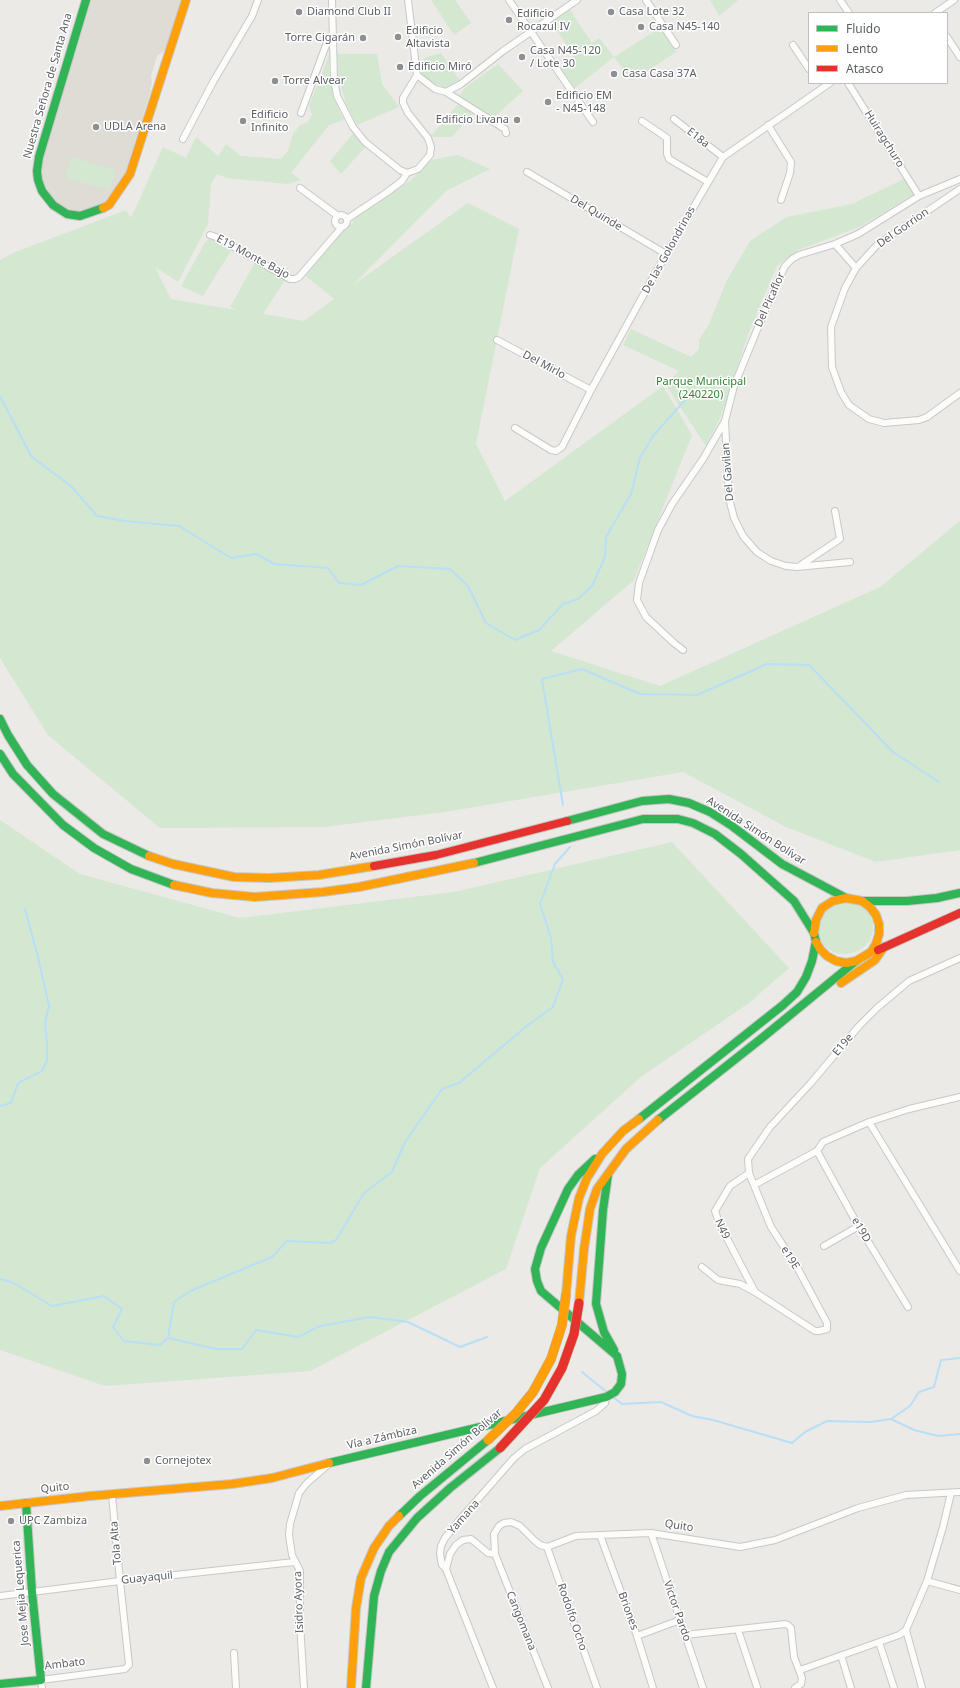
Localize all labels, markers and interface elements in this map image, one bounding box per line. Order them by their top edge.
place label: Diamond Club II [307,5,391,19]
place label: Casa Lote 32 [619,5,684,19]
marker: Diamond Club II [294,7,304,17]
place label: Edificio Rocazul IV [517,7,570,33]
marker: Casa Lote 32 [606,7,616,17]
street label: Nuestra Señora de Santa Ana [21,12,75,160]
legend [808,12,948,84]
marker: Edificio Rocazul IV [504,15,514,25]
place label: Casa N45-140 [649,20,720,34]
text: Fluido [846,20,880,37]
marker: Casa N45-140 [636,22,646,32]
place label: Edificio Altavista [406,24,450,50]
place label: Torre Cigarán [285,31,355,45]
marker: Edificio Altavista [393,32,403,42]
marker: Torre Cigarán [358,33,368,43]
text: Lento [846,40,878,57]
place label: Casa N45-120 / Lote 30 [530,44,601,70]
marker: Casa N45-120 / Lote 30 [517,52,527,62]
place label: Edificio Miró [408,60,472,74]
text: Atasco [846,60,884,77]
marker: Edificio Miró [395,62,405,72]
place label: Casa Casa 37A [622,67,696,81]
marker: Casa Casa 37A [609,69,619,79]
place label: Torre Alvear [283,74,345,88]
marker: Torre Alvear [270,76,280,86]
place label: Edificio EM - N45-148 [556,89,612,115]
marker: Edificio EM - N45-148 [543,97,553,107]
place label: Edificio Infinito [251,108,288,134]
street label: Huiragchuro [861,108,907,170]
place label: Edificio Livana [436,113,509,127]
marker: Edificio Livana [512,115,522,125]
marker: Edificio Infinito [238,116,248,126]
place label: UDLA Arena [104,120,166,134]
marker: UDLA Arena [91,122,101,132]
street label: E18a [684,125,712,151]
street label: Del Quinde [568,192,624,234]
street label: De las Golondrinas [640,204,698,296]
street label: Del Gorrion [875,205,931,251]
street label: E19 Monte Bajo [214,232,292,282]
street label: Del Picaflor [752,271,788,329]
street label: Del Mirlo [520,348,568,382]
park label: Parque Municipal (240220) [656,375,746,401]
street label: Del Gavilan [719,442,737,502]
street label: Avenida Simón Bolívar [704,794,808,868]
street label: Avenida Simón Bolívar [348,829,464,863]
street label: E19e [830,1031,856,1059]
street label: e19D [848,1215,874,1245]
street label: N49 [712,1217,732,1241]
street label: e19E [778,1244,802,1272]
street label: Avenida Simón Bolívar [409,1406,505,1492]
street label: Vía a Zámbiza [346,1424,418,1452]
place label: Cornejotex [155,1454,211,1468]
marker: Cornejotex [142,1456,152,1466]
street label: Quito [40,1480,70,1496]
street label: Yamana [445,1497,483,1537]
place label: UPC Zambiza [19,1514,87,1528]
marker: UPC Zambiza [6,1516,16,1526]
street label: Quito [664,1517,694,1535]
street label: Tola Alta [108,1521,124,1565]
street label: Jose Mejia Lequerica [10,1540,32,1646]
street label: Guayaquil [120,1569,174,1587]
street label: Isidro Ayora [291,1571,307,1633]
street label: Victor Pardo [660,1579,694,1643]
street label: Rodolfo Ocho [554,1582,590,1652]
street label: Cangomana [503,1589,539,1653]
street label: Briones [615,1590,641,1632]
street label: Ambato [44,1655,86,1673]

